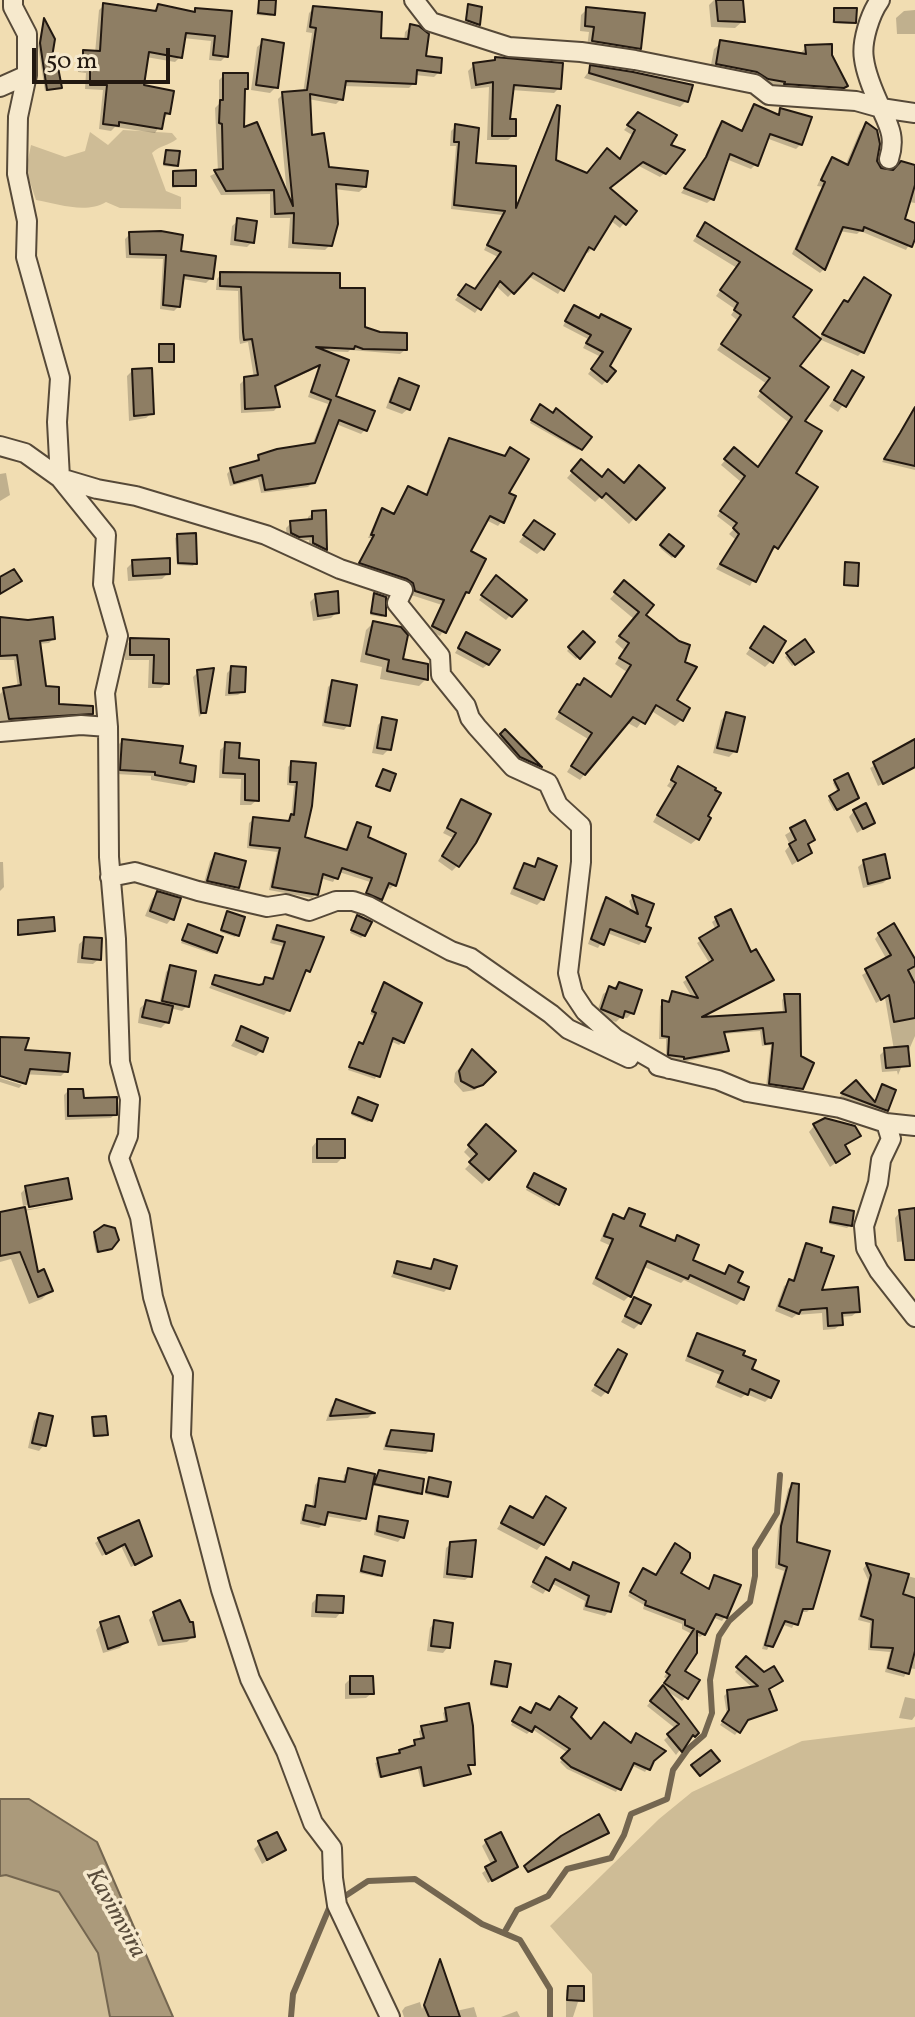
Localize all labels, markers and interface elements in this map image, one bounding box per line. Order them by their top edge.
scale bar [36,32,174,82]
text: 50 m [46,45,98,79]
water label: Kavimvira [78,1864,150,1964]

